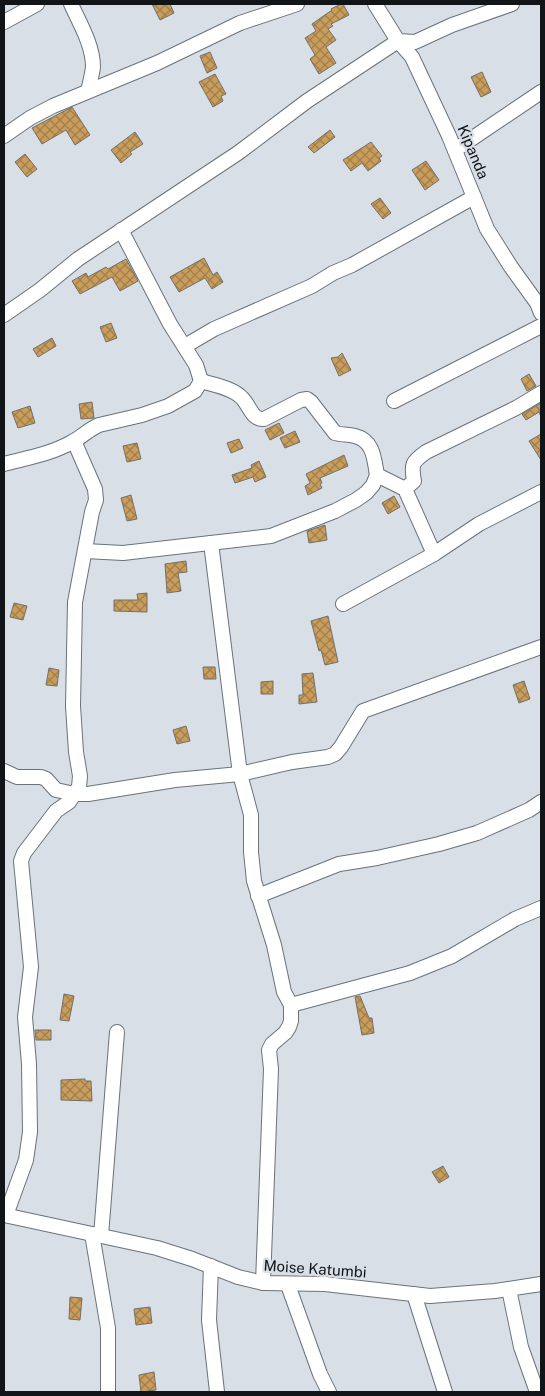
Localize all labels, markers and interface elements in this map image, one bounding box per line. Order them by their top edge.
street label: Kipanda [454,122,492,181]
street label: Moise Katumbi [263,1256,367,1281]

